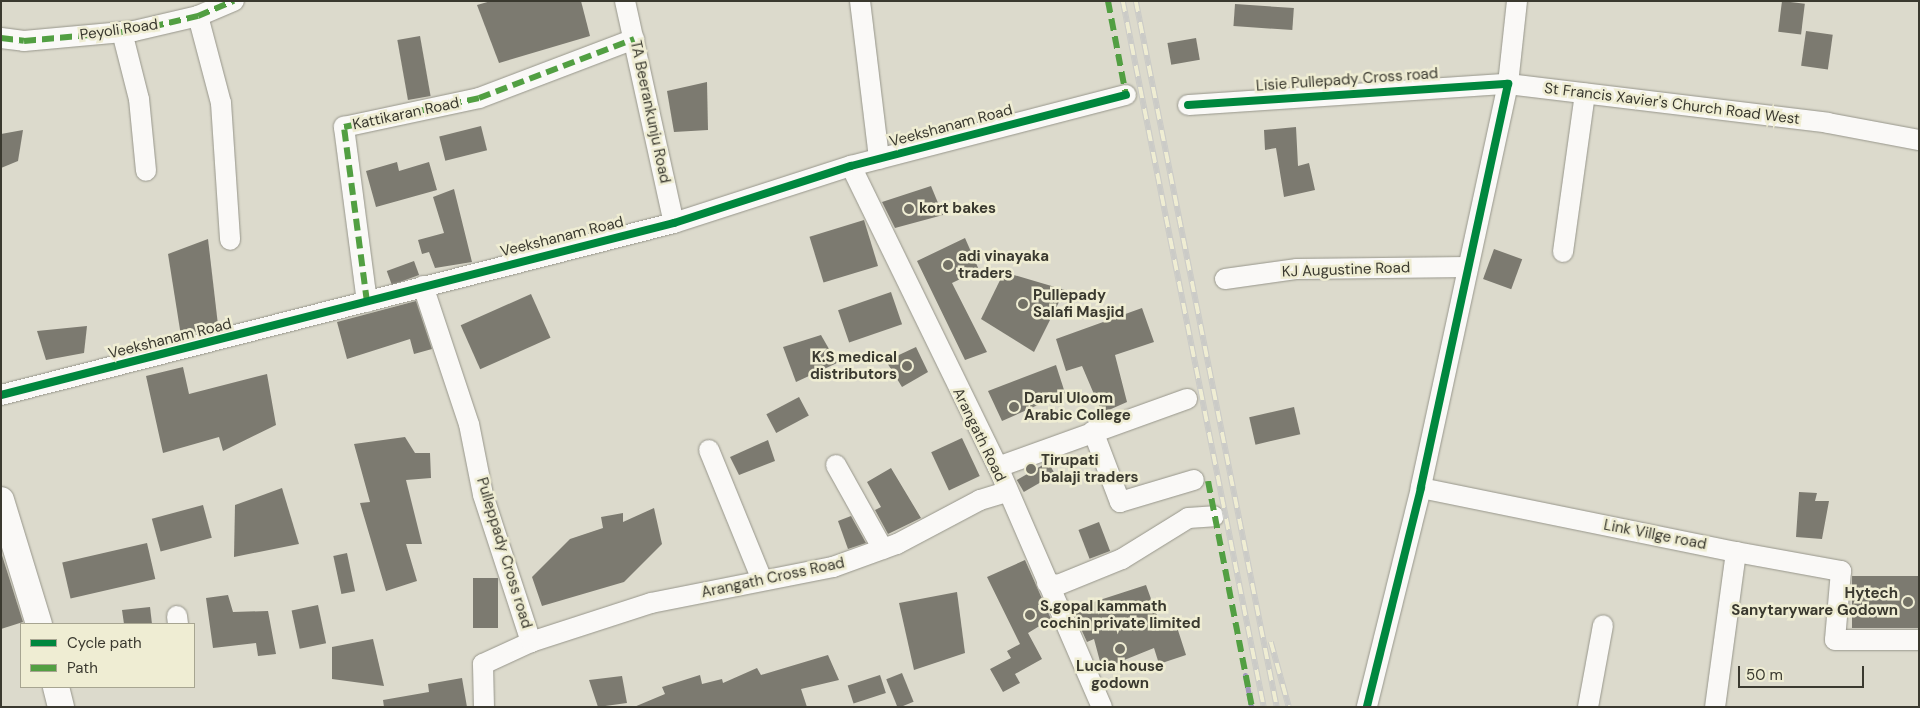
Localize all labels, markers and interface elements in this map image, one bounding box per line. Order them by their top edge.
street label: Peyoli Road [79,16,159,44]
street label: TA Beerankunju Road [626,39,674,185]
street label: Lisie Pullepady Cross road [1255,65,1439,95]
street label: St Francis Xavier's Church Road West [1543,79,1801,129]
street label: Kattikaran Road [351,94,461,134]
street label: Veekshanam Road [888,101,1014,151]
place label: kort bakes [919,200,996,218]
marker: kort bakes [903,203,915,215]
street label: Veekshanam Road [498,213,626,261]
place label: adi vinayaka traders [958,247,1049,282]
marker: adi vinayaka traders [942,259,954,271]
street label: KJ Augustine Road [1282,259,1410,281]
place label: Pullepady Salafi Masjid [1033,286,1124,321]
marker: Pullepady Salafi Masjid [1017,298,1029,310]
street label: Veekshanam Road [106,315,234,363]
place label: K.S medical distributors [810,348,897,383]
marker: K.S medical distributors [901,360,913,372]
street label: Arangath Road [949,385,1009,485]
place label: Darul Uloom Arabic College [1024,389,1131,424]
marker: Darul Uloom Arabic College [1008,401,1020,413]
place label: Tirupati balaji traders [1041,451,1139,486]
marker: Tirupati balaji traders [1025,463,1037,475]
street label: Pulleppady Cross road [472,475,536,631]
street label: Link Villge road [1602,516,1708,554]
street label: Arangath Cross Road [700,554,846,602]
place label: Hytech Sanytaryware Godown [1731,584,1898,619]
marker: Hytech Sanytaryware Godown [1902,596,1914,608]
place label: S.gopal kammath cochin private limited [1040,597,1201,632]
marker: S.gopal kammath cochin private limited [1024,609,1036,621]
legend [20,623,195,688]
text: Cycle path [67,633,142,653]
marker: Lucia house godown [1114,643,1126,655]
scale bar [1740,656,1866,688]
place label: Lucia house godown [1076,657,1164,692]
text: Path [67,658,98,678]
text: 50 m [1746,665,1783,685]

